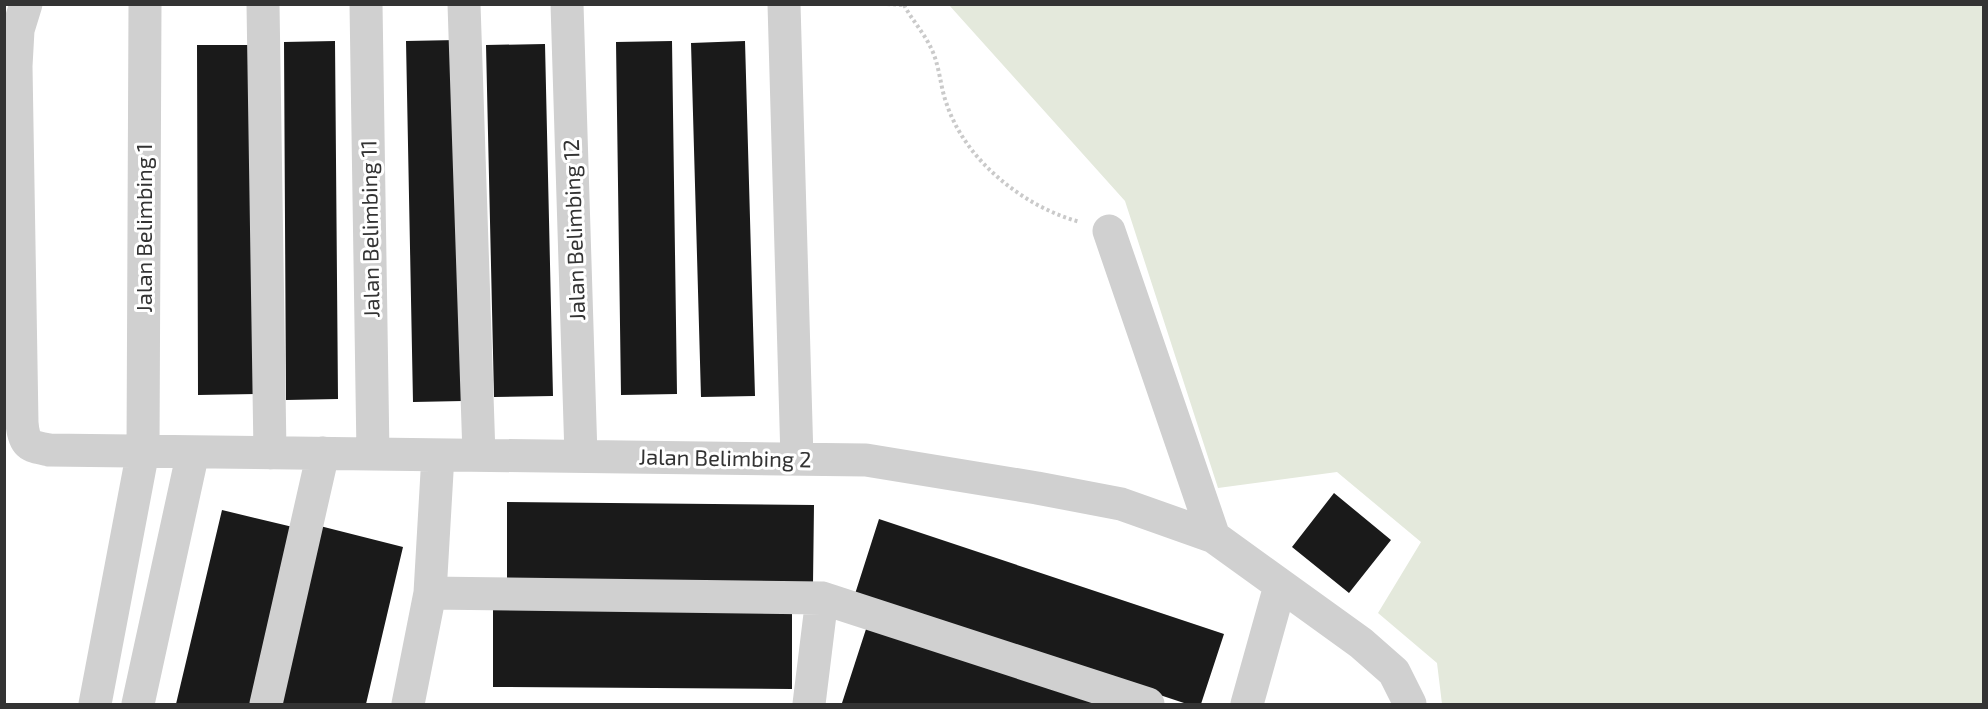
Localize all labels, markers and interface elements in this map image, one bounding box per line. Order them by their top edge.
street label: Jalan Belimbing 12 [557,139,589,321]
street label: Jalan Belimbing 11 [354,140,384,318]
street label: Jalan Belimbing 1 [130,143,156,313]
street label: Jalan Belimbing 2 [638,442,812,472]

